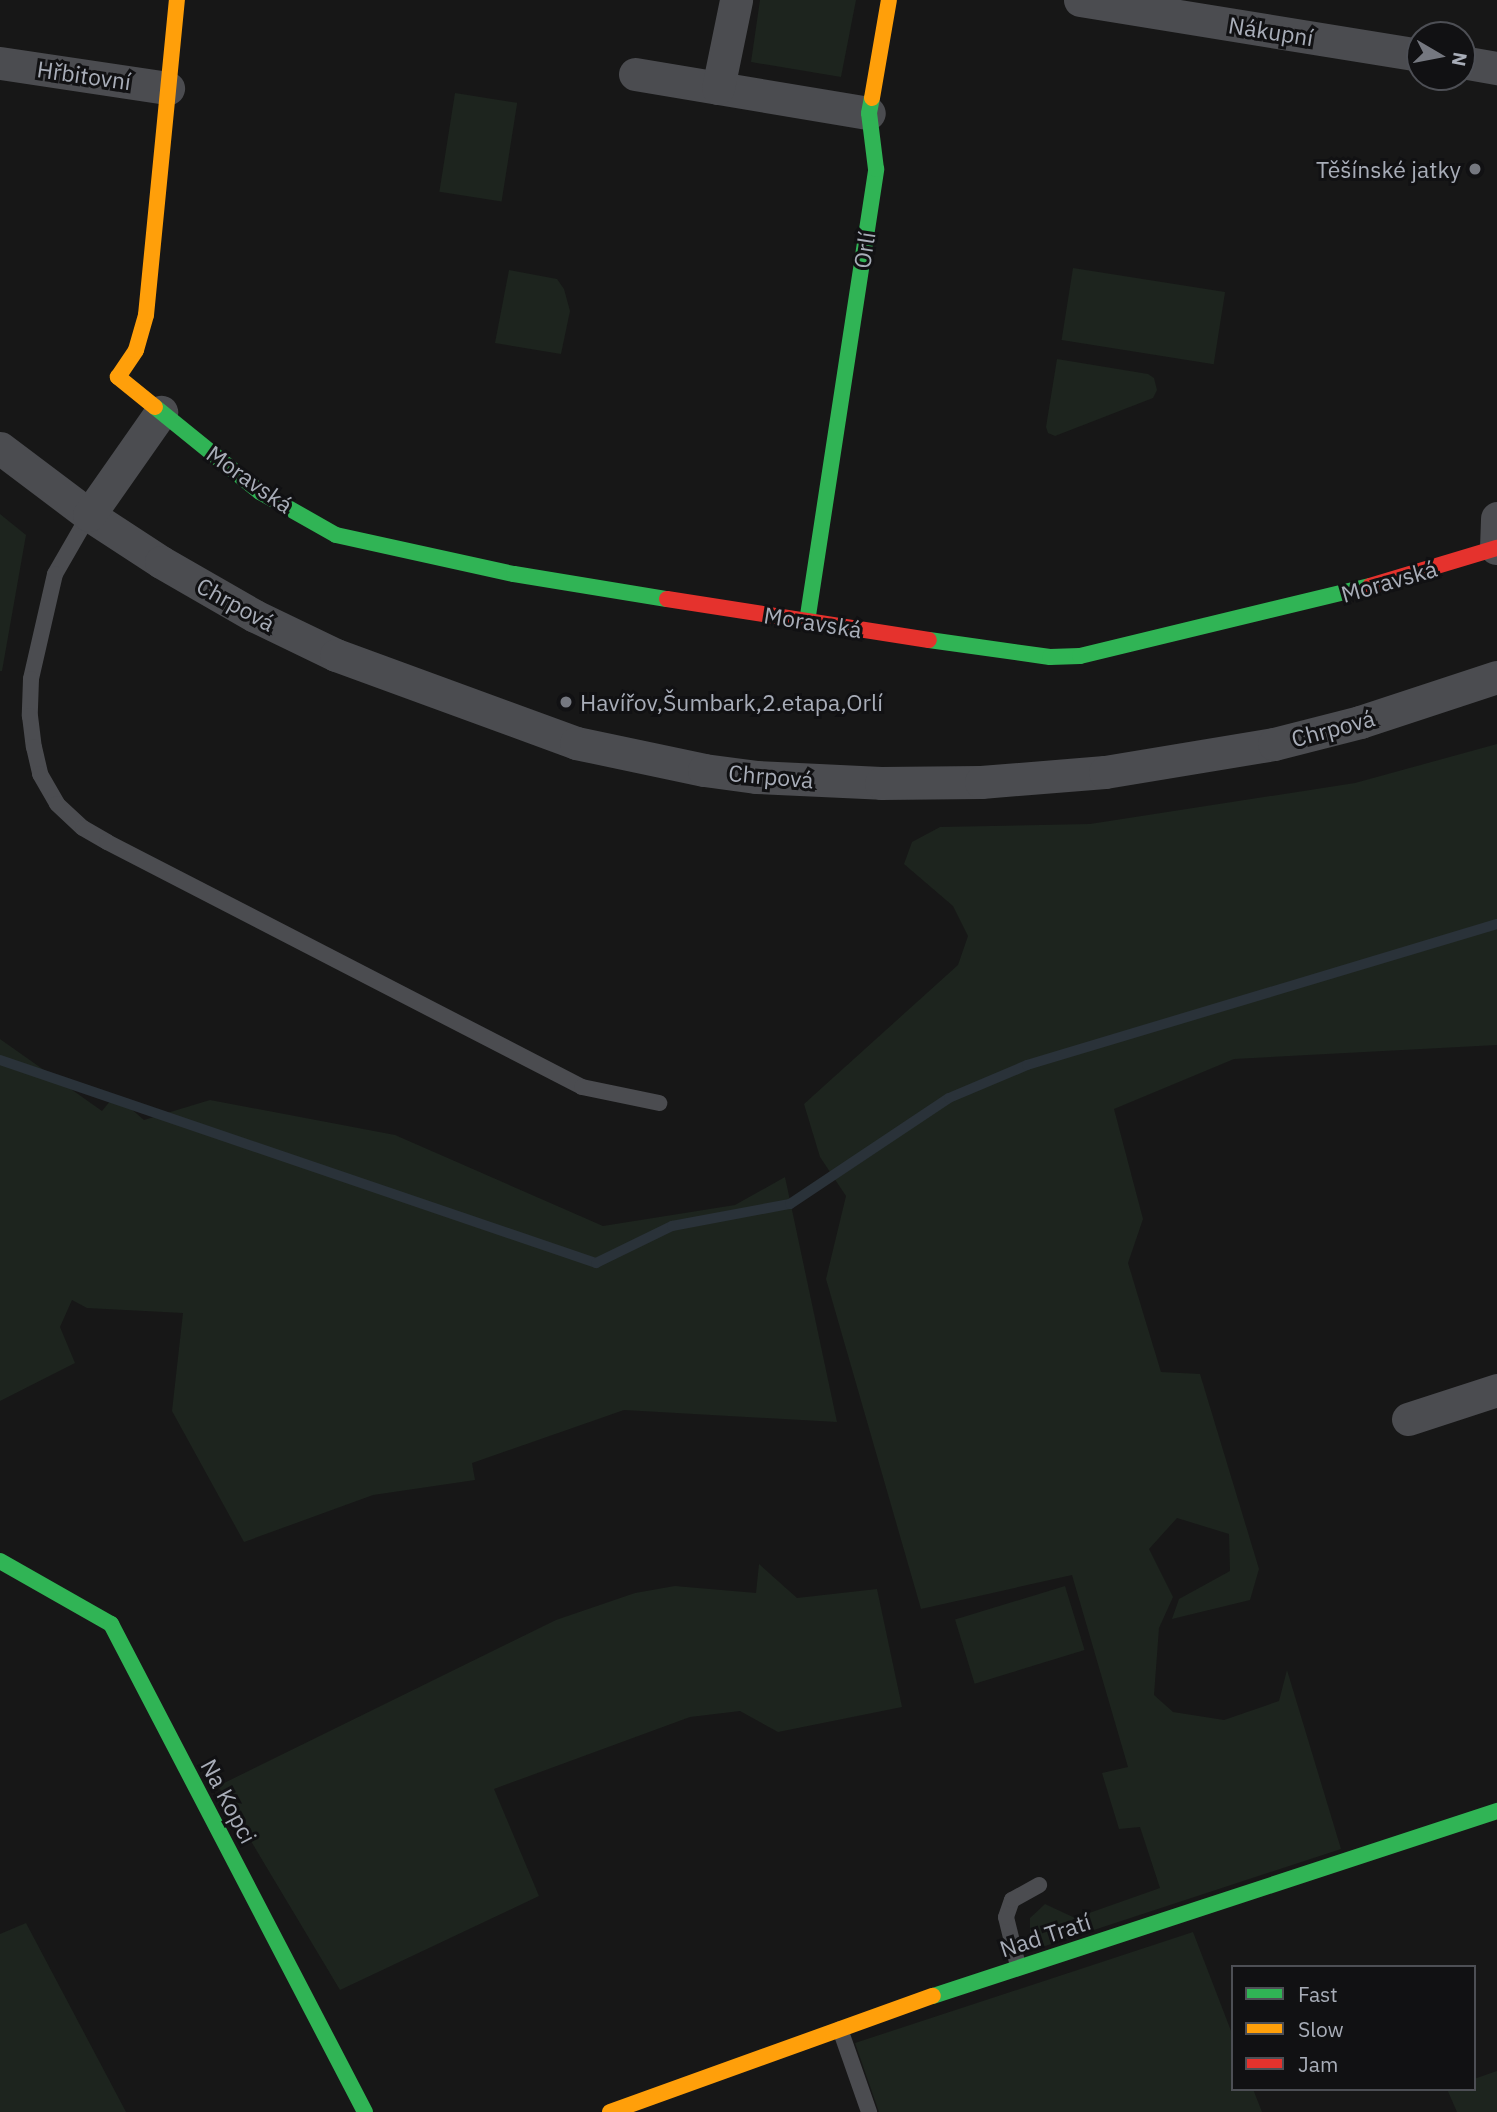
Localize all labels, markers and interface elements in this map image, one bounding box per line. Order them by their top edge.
street label: Nákupní [1227,11,1315,51]
north arrow [1406,21,1476,91]
text: N [1447,50,1473,68]
street label: Hřbitovní [35,55,133,95]
place label: Těšínské jatky [1316,155,1461,183]
marker: Těšínské jatky [1467,161,1483,177]
street label: Orlí [847,230,881,270]
street label: Moravská [202,439,298,519]
street label: Moravská [1338,554,1440,608]
street label: Chrpová [192,571,280,637]
street label: Moravská [762,601,864,643]
place label: Havířov,Šumbark,2.etapa,Orlí [580,688,883,716]
marker: Havířov,Šumbark,2.etapa,Orlí [558,694,574,710]
street label: Chrpová [1288,704,1378,752]
street label: Chrpová [727,759,815,793]
street label: Na Kopci [195,1754,263,1848]
street label: Nad Tratí [996,1907,1094,1963]
legend [1231,1965,1476,2091]
text: Fast [1298,1980,1338,2008]
text: Slow [1298,2015,1344,2043]
text: Jam [1298,2050,1338,2078]

